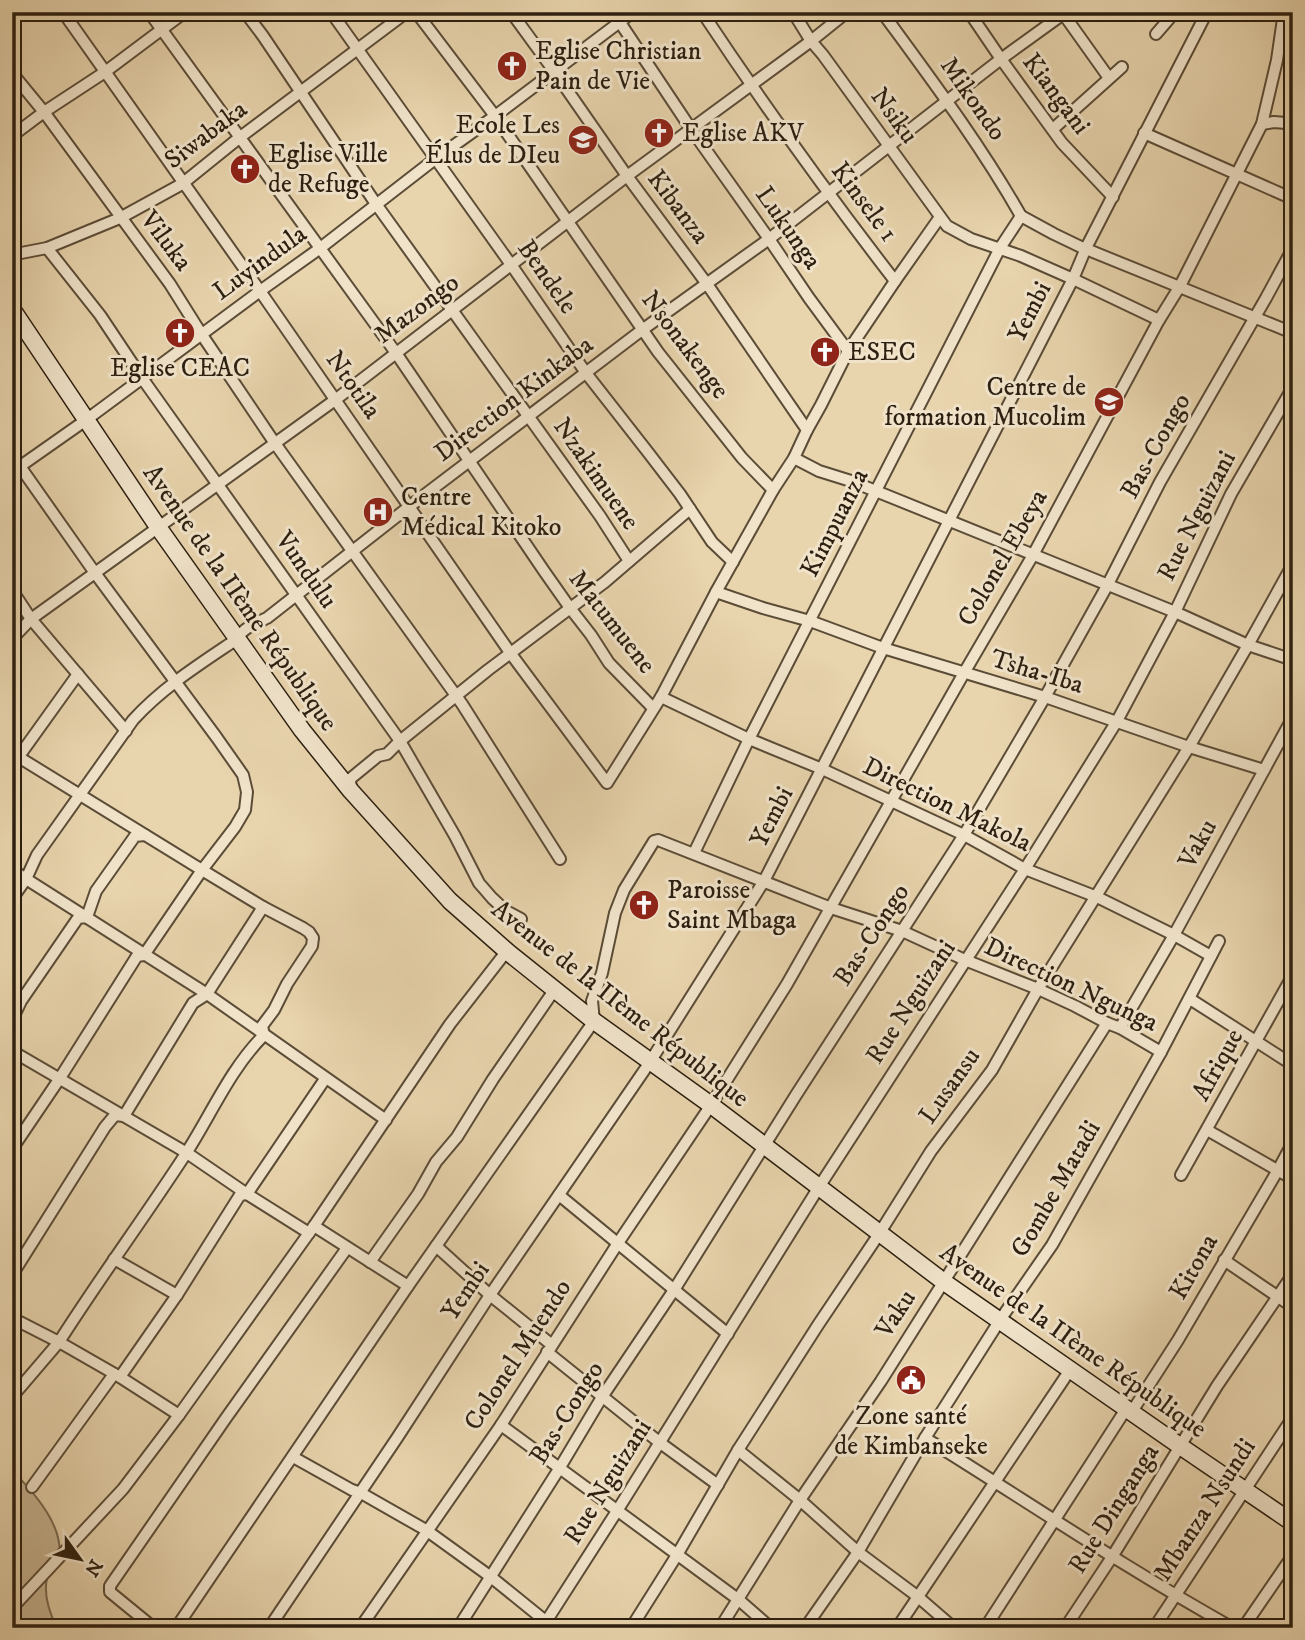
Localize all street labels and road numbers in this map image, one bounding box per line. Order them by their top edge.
street label: Kiangani [1015,47,1097,141]
street label: Mikondo [932,51,1014,147]
street label: Nsiku [863,81,925,151]
street label: Siwabaka [158,93,254,177]
street label: Kinsele 1 [823,155,905,249]
street label: Kibanza [640,163,716,251]
street label: Lukunga [748,180,828,276]
street label: Viluka [132,203,199,278]
street label: Luyindula [207,218,313,308]
street label: Bendele [510,234,584,320]
street label: Mazongo [368,266,466,352]
street label: Yembi [1001,276,1059,348]
street label: Nsonakenge [634,284,736,406]
street label: Direction Kinkaba [428,329,600,469]
street label: Ntotila [318,345,388,425]
street label: Bas-Congo [1114,387,1198,505]
street label: Nzakimuene [545,411,647,537]
street label: Rue Nguizani [1150,445,1244,587]
street label: Avenue de la IIème République [135,458,345,738]
street label: Kimpuanza [794,463,876,583]
street label: Colonel Ebeya [951,484,1055,632]
street label: Vundulu [267,524,344,615]
street label: Matumuene [561,564,663,680]
street label: Tsha-Iba [987,642,1087,702]
street label: Direction Makola [857,750,1037,860]
street label: Yembi [743,781,801,853]
street label: Vaku [1171,814,1225,875]
street label: Bas-Congo [827,878,917,992]
street label: Avenue de la IIème République [484,893,756,1115]
street label: Direction Ngunga [979,930,1163,1040]
street label: Rue Nguizani [859,934,963,1070]
street label: Afrique [1185,1023,1251,1107]
street label: Lusansu [912,1041,988,1131]
street label: Gombe Matadi [1004,1115,1108,1263]
street label: Kitona [1162,1228,1226,1306]
street label: Avenue de la IIème République [933,1236,1213,1446]
street label: Yembi [434,1255,498,1327]
street label: Colonel Muendo [457,1273,579,1437]
street label: Vaku [868,1284,924,1345]
street label: Bas-Congo [522,1355,612,1471]
street label: Rue Nguizani [557,1413,659,1551]
street label: Mbanza Nsundi [1147,1432,1263,1588]
street label: Rue Dinganga [1061,1438,1167,1580]

